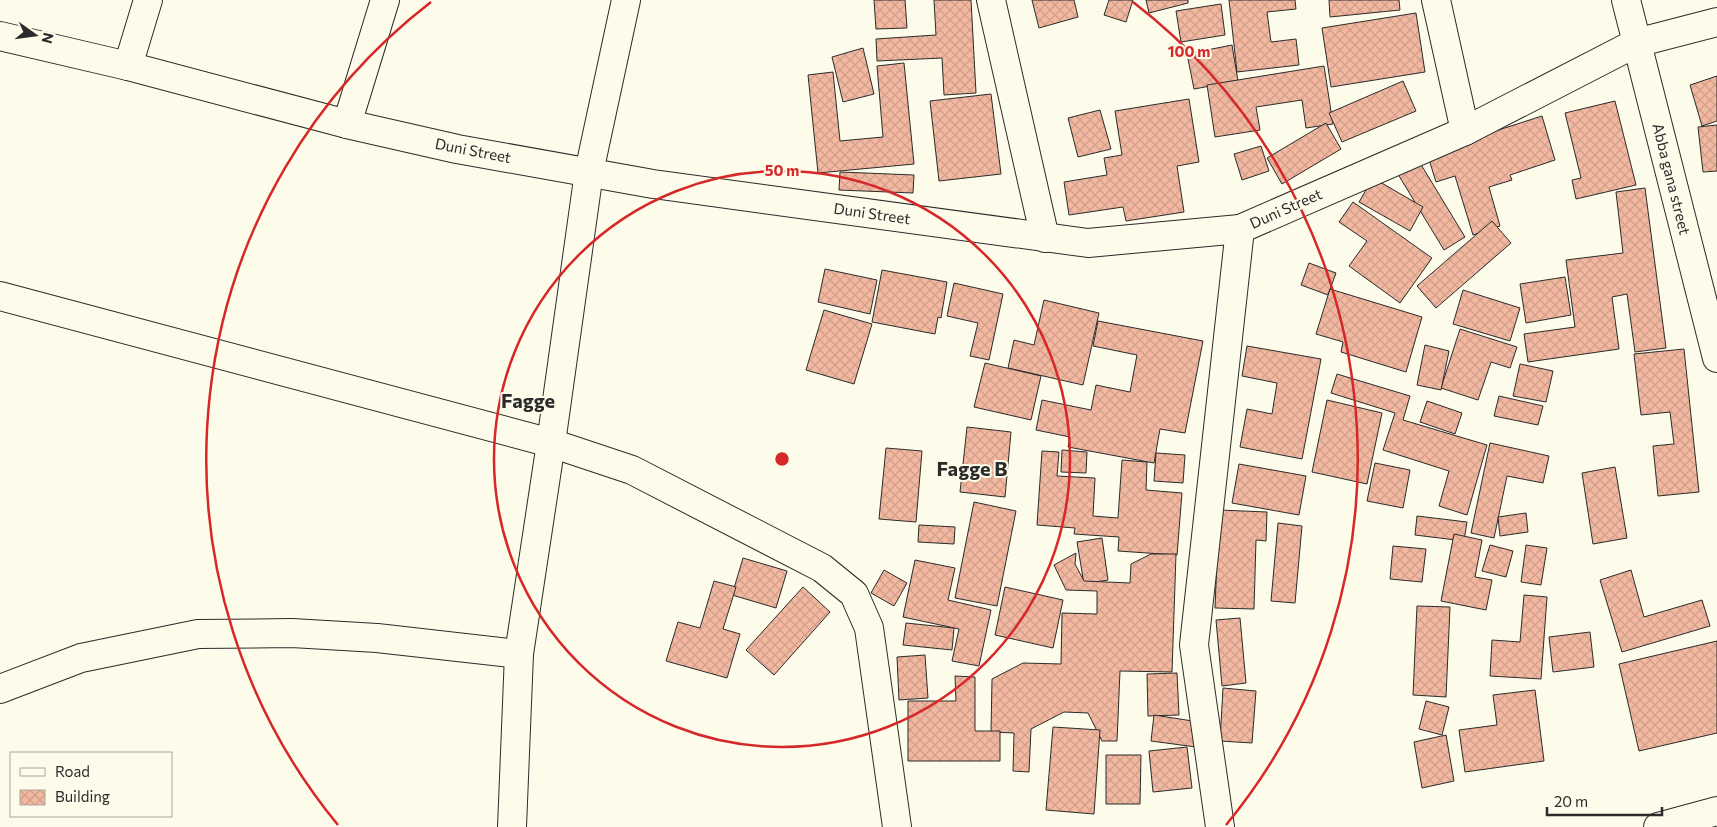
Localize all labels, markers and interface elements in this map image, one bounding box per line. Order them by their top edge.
north arrow [10,10,60,60]
text: N [39,31,58,45]
text: 100 m [1168,42,1210,60]
street label: Abba gana street [1649,121,1695,236]
street label: Duni Street [434,134,513,166]
text: 50 m [765,161,799,179]
street label: Duni Street [1247,184,1324,232]
street label: Duni Street [833,199,912,227]
district label: Fagge [501,388,555,412]
centre of rings [773,450,791,468]
district label: Fagge B [936,456,1008,480]
legend [10,752,172,817]
text: Road [55,762,90,780]
scale bar [1547,784,1662,816]
text: Building [55,787,110,805]
text: 20 m [1554,792,1588,810]

